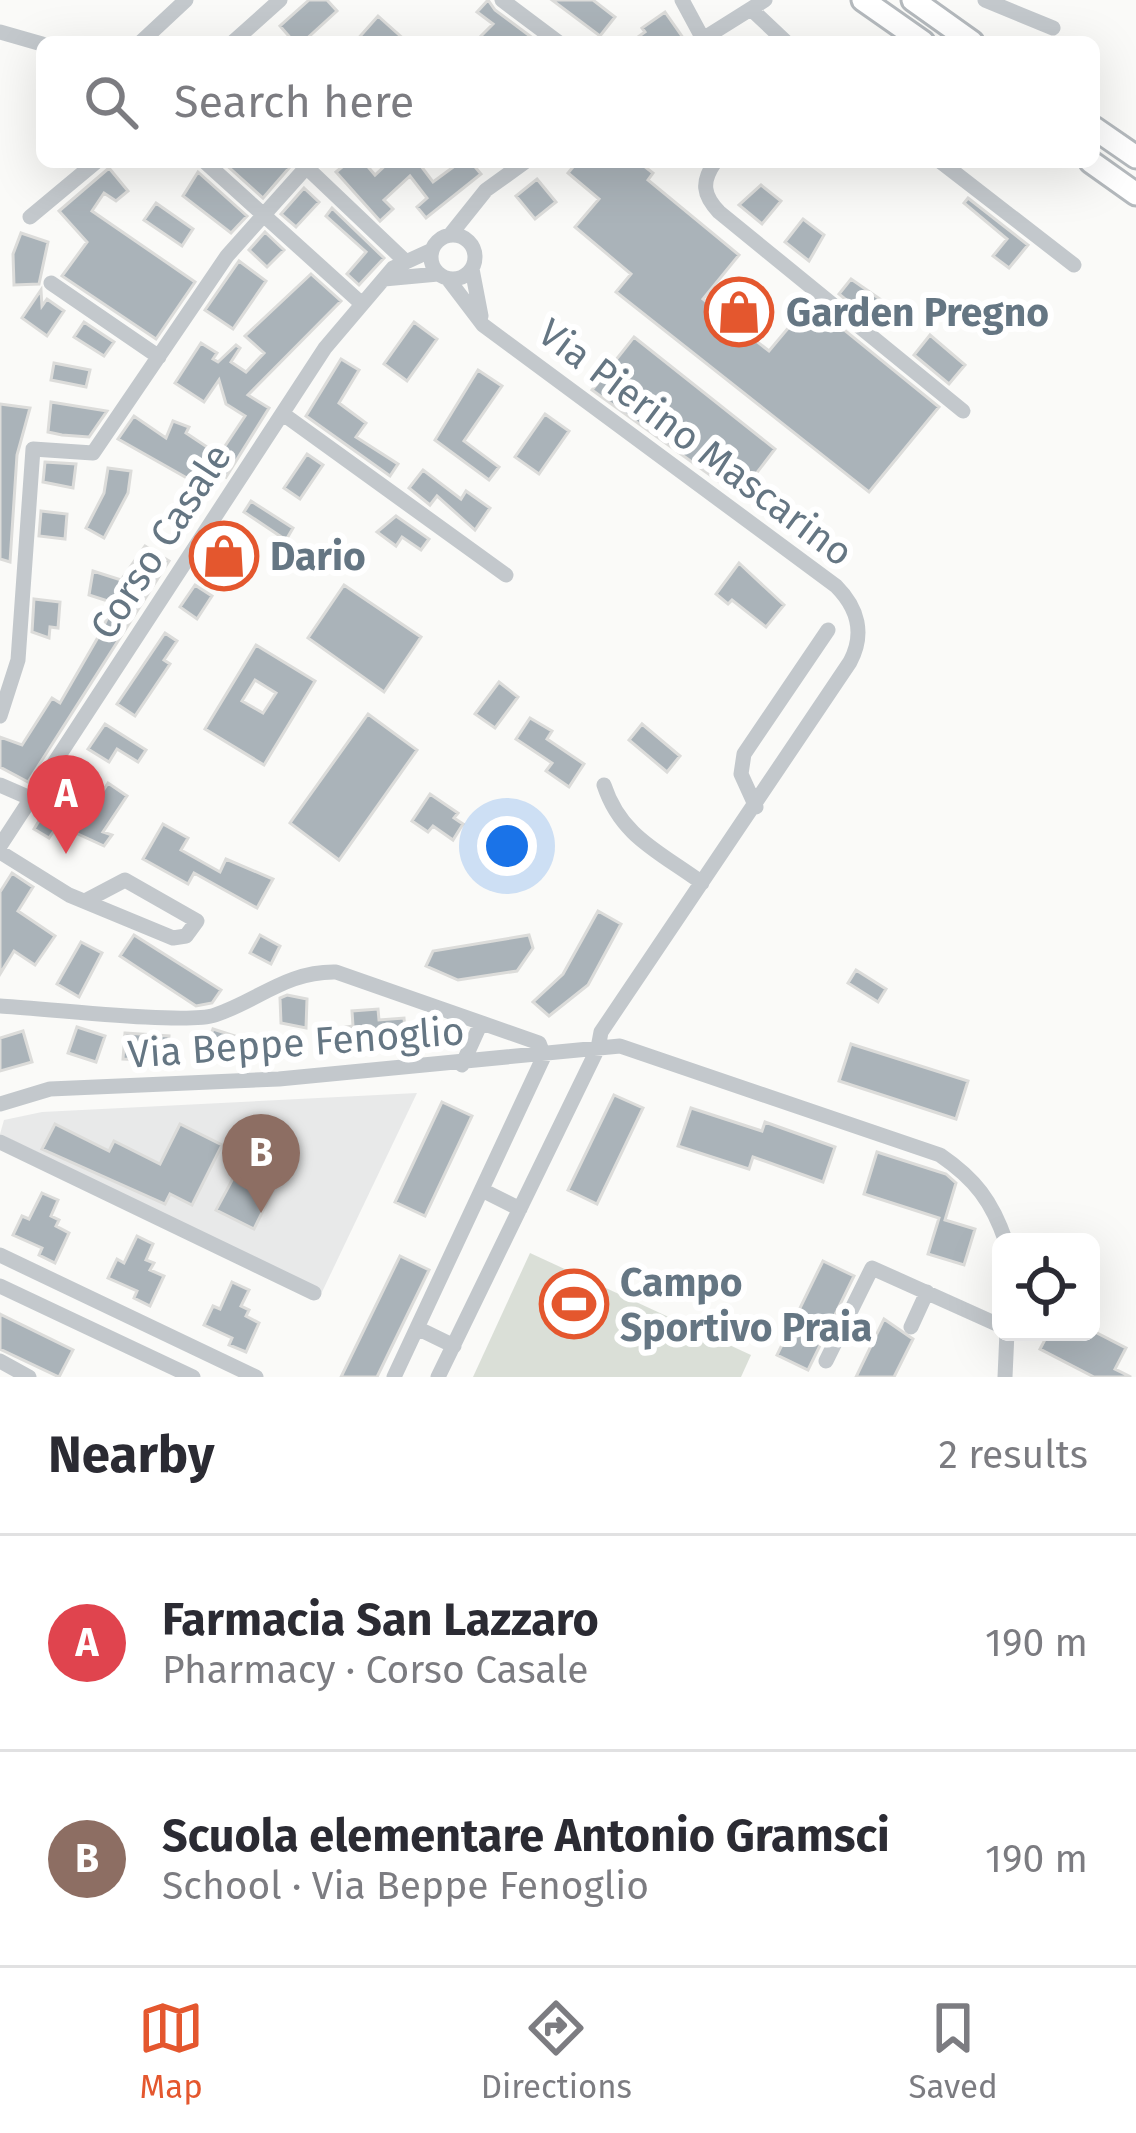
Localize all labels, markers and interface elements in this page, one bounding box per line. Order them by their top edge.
search box [36,36,1100,168]
icon: search [78,69,144,135]
text: Search here [174,75,414,129]
shop icon: Garden Pregno [704,277,774,347]
place label: Garden Pregno [786,290,1049,336]
street label: Via Pierino Mascarino [529,310,862,576]
street label: Corso Casale [81,435,241,648]
shop icon: Dario [189,521,259,591]
place label: Dario [270,534,366,580]
pin: A [27,755,105,854]
your location [477,816,537,876]
street label: Via Beppe Fenoglio [126,1008,466,1078]
pin: B [222,1114,300,1213]
map controls [992,1233,1100,1341]
button: locate [992,1233,1100,1341]
place label: Campo Sportivo Praia [620,1260,872,1351]
sports icon: Campo Sportivo Praia [539,1269,609,1339]
text: Nearby [48,1424,214,1486]
text: 2 results [939,1432,1088,1478]
text: Farmacia San Lazzaro [162,1593,599,1647]
text: A [75,1620,99,1666]
text: 190 m [985,1620,1088,1666]
text: Pharmacy · Corso Casale [162,1647,589,1693]
text: Scuola elementare Antonio Gramsci [162,1809,890,1863]
text: B [75,1836,99,1882]
text: 190 m [985,1836,1088,1882]
text: School · Via Beppe Fenoglio [162,1863,649,1909]
tab: Map [138,1995,204,2107]
tab: Directions [481,1995,632,2107]
tab: Saved [908,1995,998,2107]

